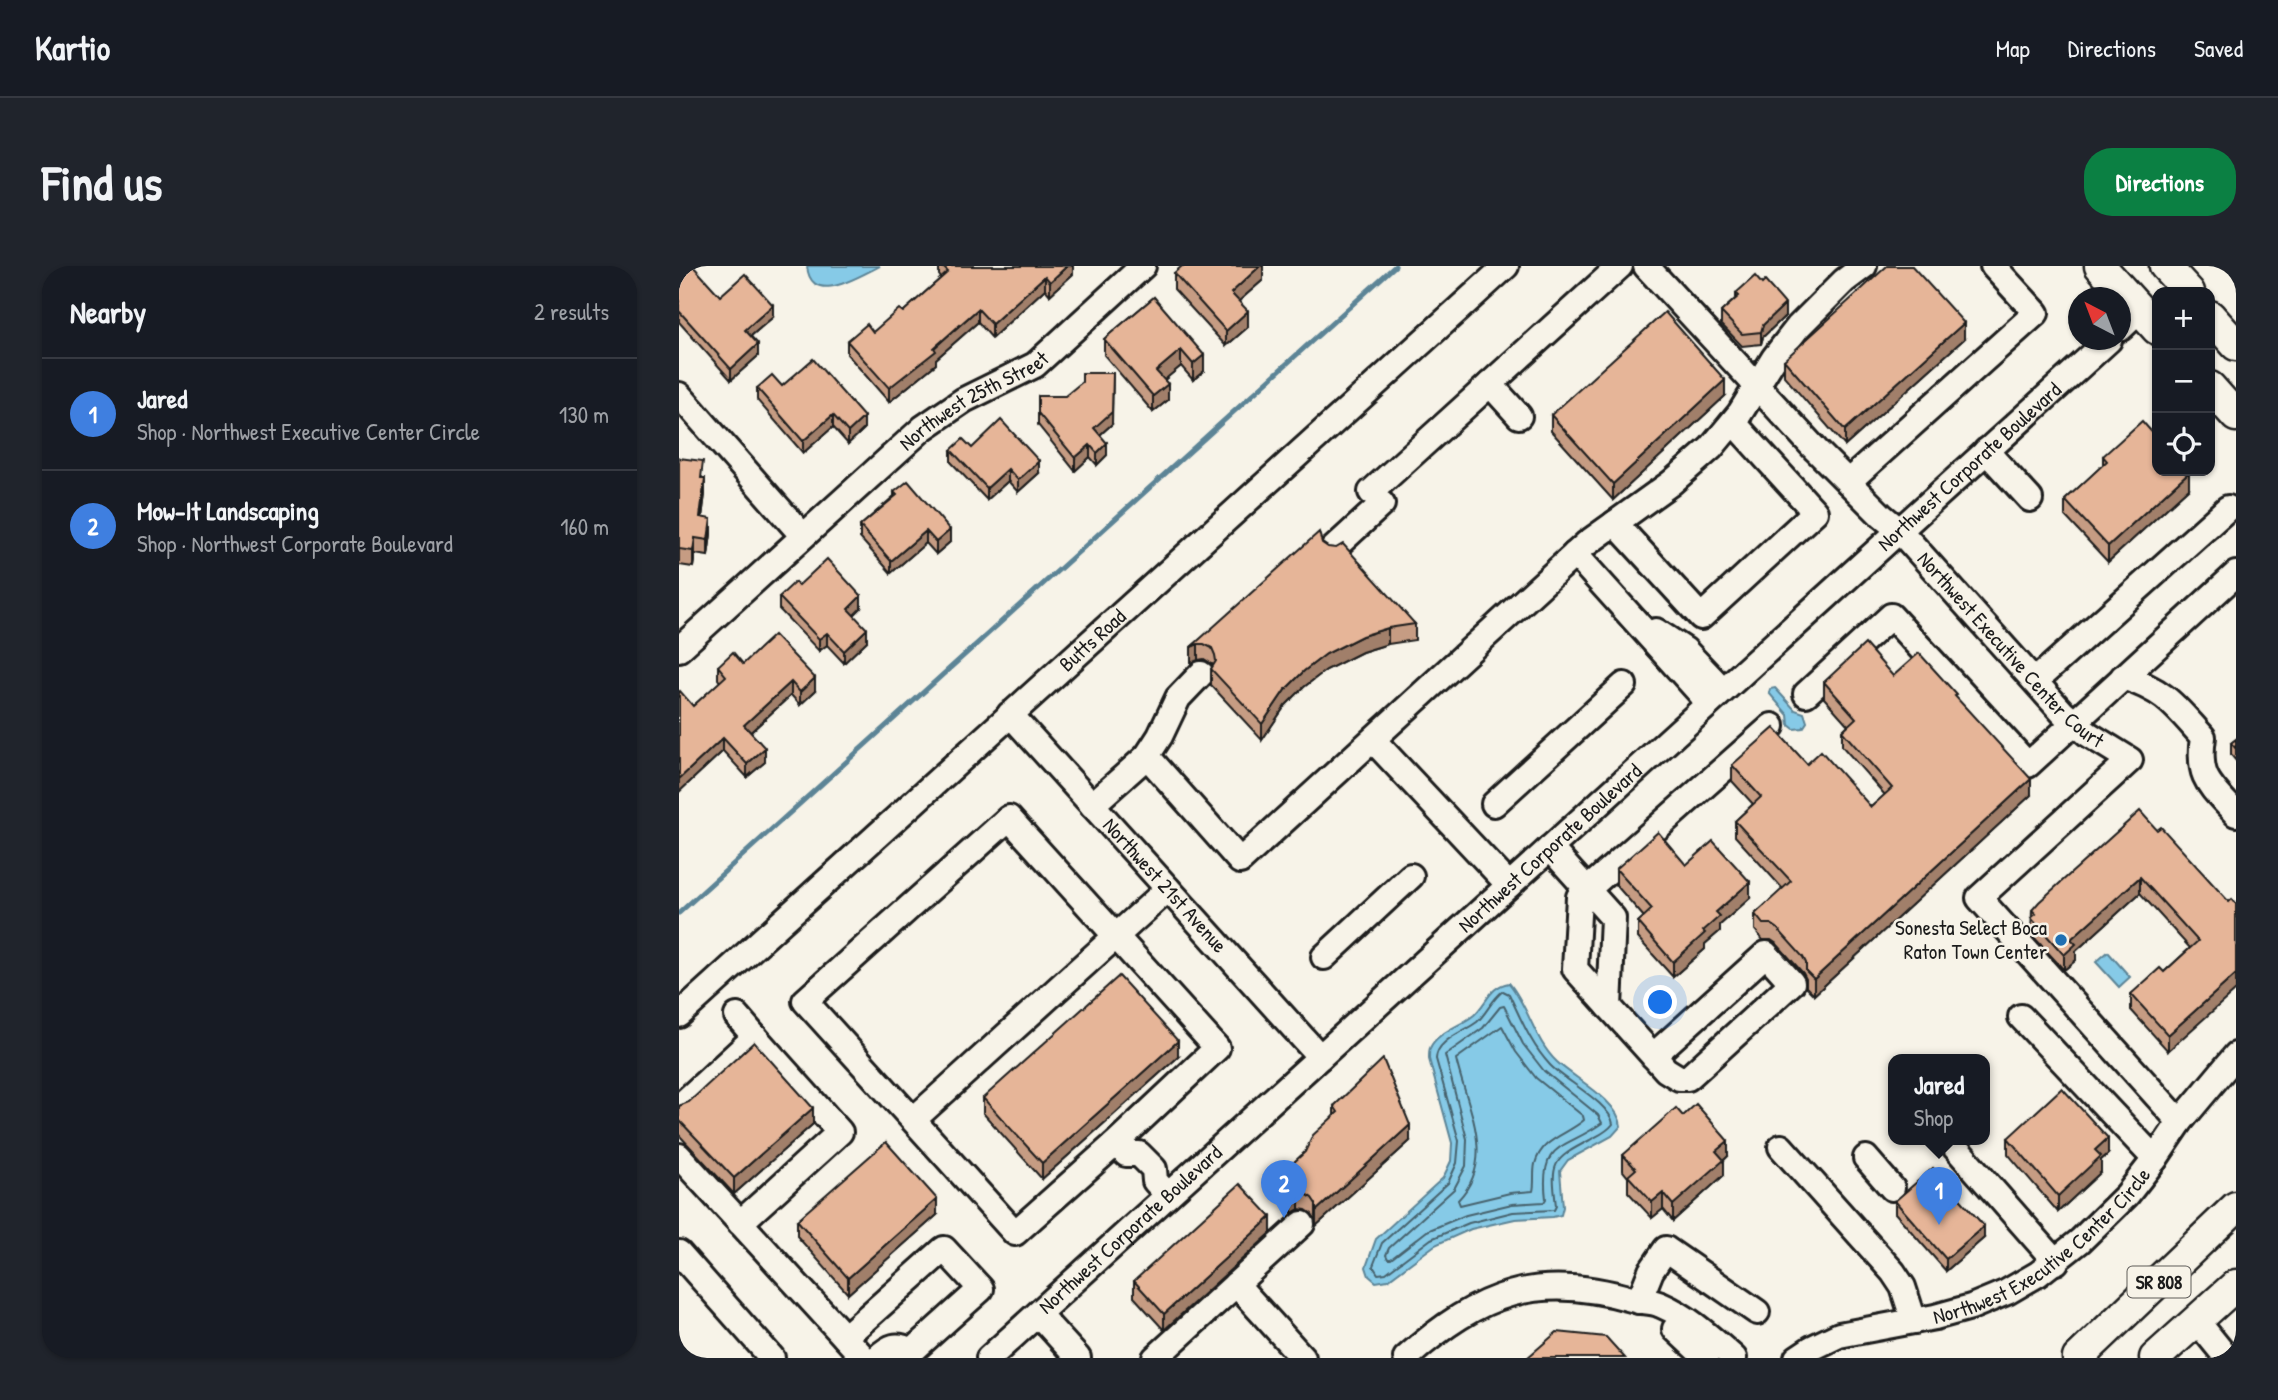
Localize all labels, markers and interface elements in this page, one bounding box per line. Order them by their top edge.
text: Kartio [35,26,110,70]
text: Map [1996,32,2030,64]
text: Directions [2068,32,2156,64]
text: Saved [2194,32,2243,64]
button: Directions [2084,148,2236,216]
text: Find us [42,149,162,215]
north arrow [2068,287,2131,350]
map controls [2152,287,2215,476]
button: + [2152,287,2215,350]
text: Nearby [70,292,146,332]
text: 2 results [534,296,609,327]
street label: Northwest 25th Street [893,344,1056,457]
button: − [2152,350,2215,413]
street label: Northwest Corporate Boulevard [1871,375,2067,557]
text: Jared [137,381,187,416]
text: 1 [89,399,97,430]
text: 130 m [559,399,609,430]
button: locate [2152,413,2215,476]
text: Shop · Northwest Executive Center Circle [137,416,480,447]
text: Mow-It Landscaping [137,493,319,528]
text: 2 [88,511,98,542]
text: 160 m [560,511,609,542]
text: Shop · Northwest Corporate Boulevard [137,528,453,559]
street label: Northwest Executive Center Court [1911,545,2110,755]
street label: Butts Road [1053,602,1132,678]
street label: Northwest Corporate Boulevard [1451,757,1648,939]
street label: Northwest 21st Avenue [1097,811,1234,959]
place label: Sonesta Select Boca Raton Town Center [1895,913,2047,966]
marker: Sonesta Select Boca Raton Town Center [2053,932,2069,948]
your location [1643,985,1677,1019]
popup [1888,1054,1990,1145]
text: Jared [1914,1067,1964,1102]
text: Shop [1914,1102,1953,1133]
street label: Northwest Corporate Boulevard [1032,1138,1228,1320]
pin: 2 [1261,1160,1307,1218]
street label: Northwest Executive Center Circle [1930,1162,2157,1331]
pin: 1 [1916,1167,1962,1225]
road number: SR 808 [2127,1266,2191,1298]

